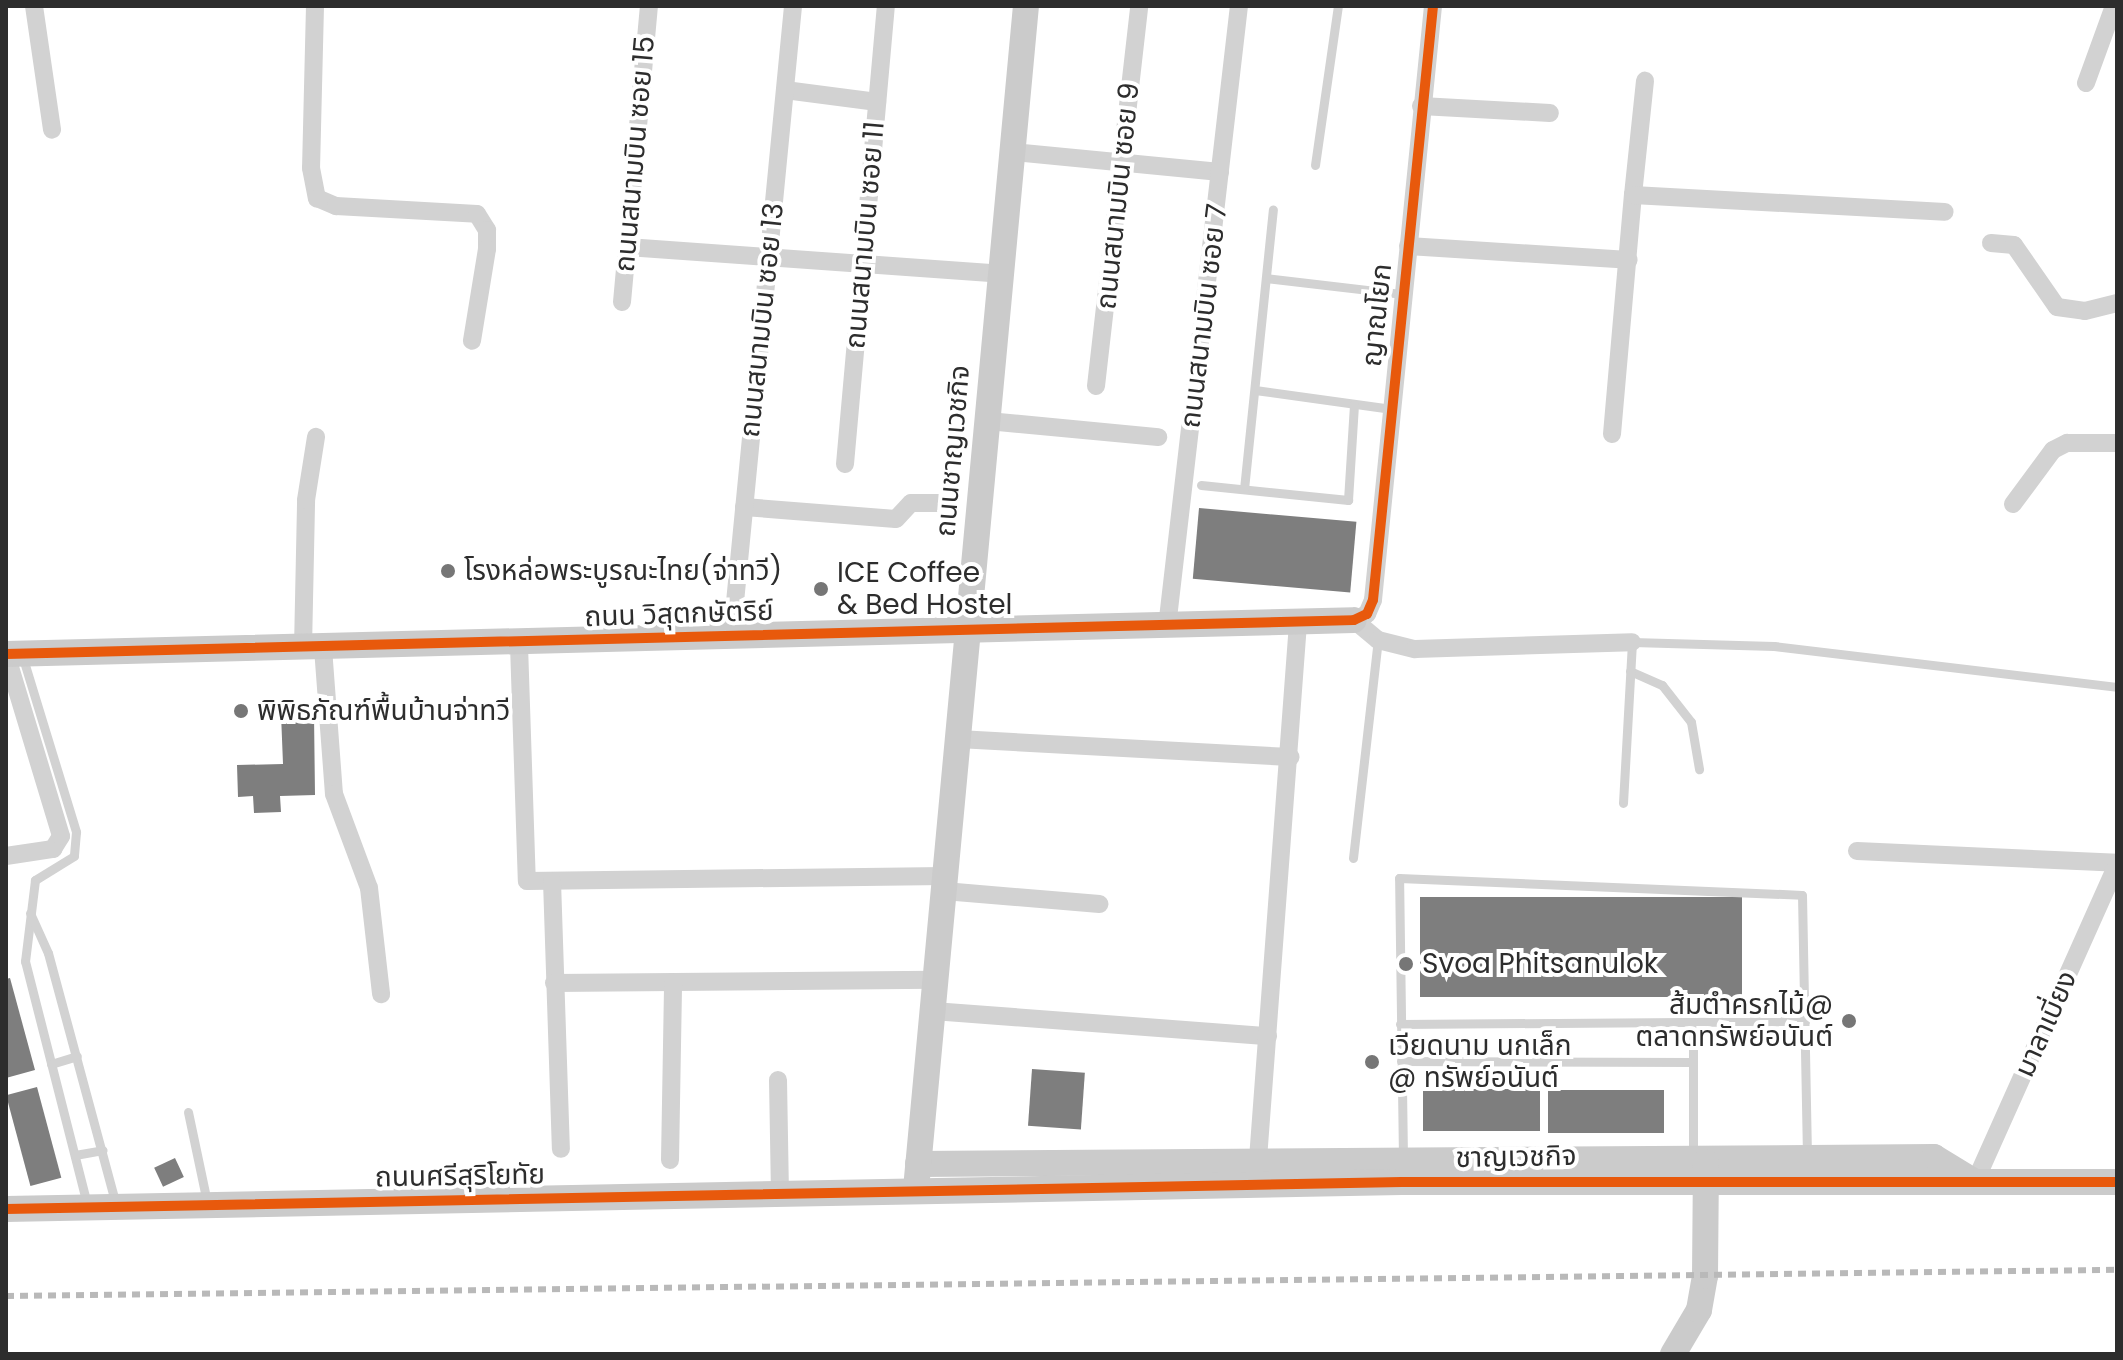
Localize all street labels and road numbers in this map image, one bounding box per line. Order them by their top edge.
street label: ถนนสนามบิน ซอย 15 [608,35,662,273]
street label: ถนนสนามบิน ซอย 9 [1089,81,1147,311]
street label: ถนนสนามบิน ซอย 11 [838,120,892,350]
street label: ถนนสนามบิน ซอย 13 [733,201,791,439]
street label: ถนนสนามบิน ซอย 7 [1174,202,1234,430]
street label: ญาณโยก [1355,262,1399,368]
street label: ถนนชาญเวชกิจ [929,364,977,538]
street label: ถนน วิสุตกษัตริย์ [584,594,774,634]
street label: มาลาเบี่ยง [2008,966,2084,1082]
street label: ชาญเวชกิจ [1455,1139,1577,1175]
street label: ถนนศรีสุริโยทัย [375,1158,545,1194]

